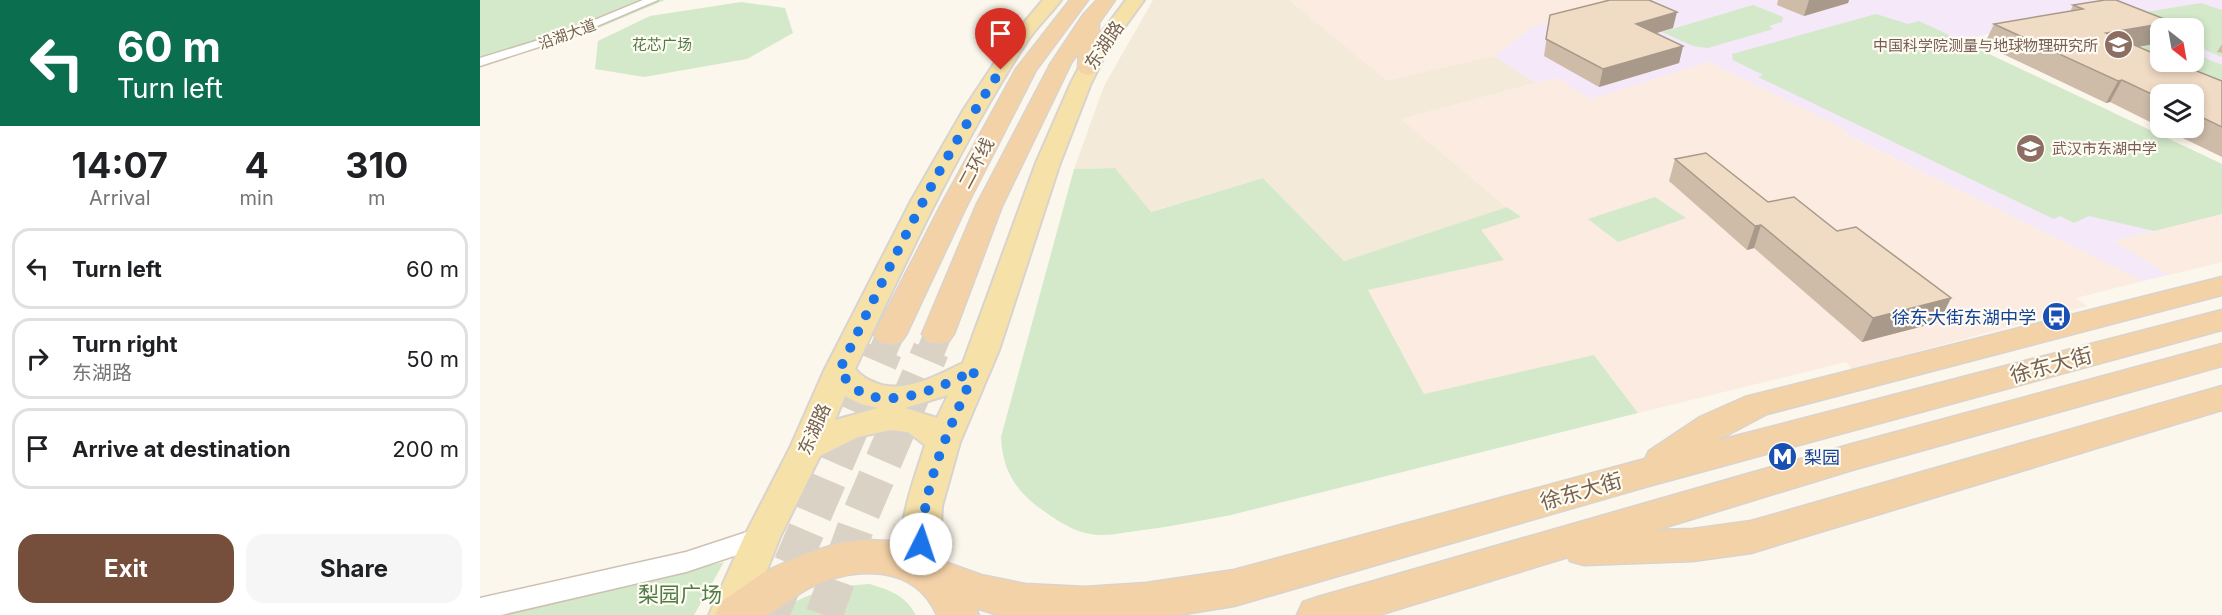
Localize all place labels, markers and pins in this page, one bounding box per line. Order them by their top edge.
pin [975,8,1026,70]
school or university icon: 中国科学院测量与地球物理研究所 [2103,29,2135,61]
place label: 中国科学院测量与地球物理研究所 [1873,36,2098,55]
school or university icon: 武汉市东湖中学 [2015,132,2047,164]
place label: 武汉市东湖中学 [2052,139,2157,158]
bus stop icon: 徐东大街东湖中学 [2041,301,2073,333]
place label: 徐东大街东湖中学 [1892,307,2036,328]
metro station icon: 梨园 [1767,441,1799,473]
place label: 梨园 [1804,447,1840,468]

